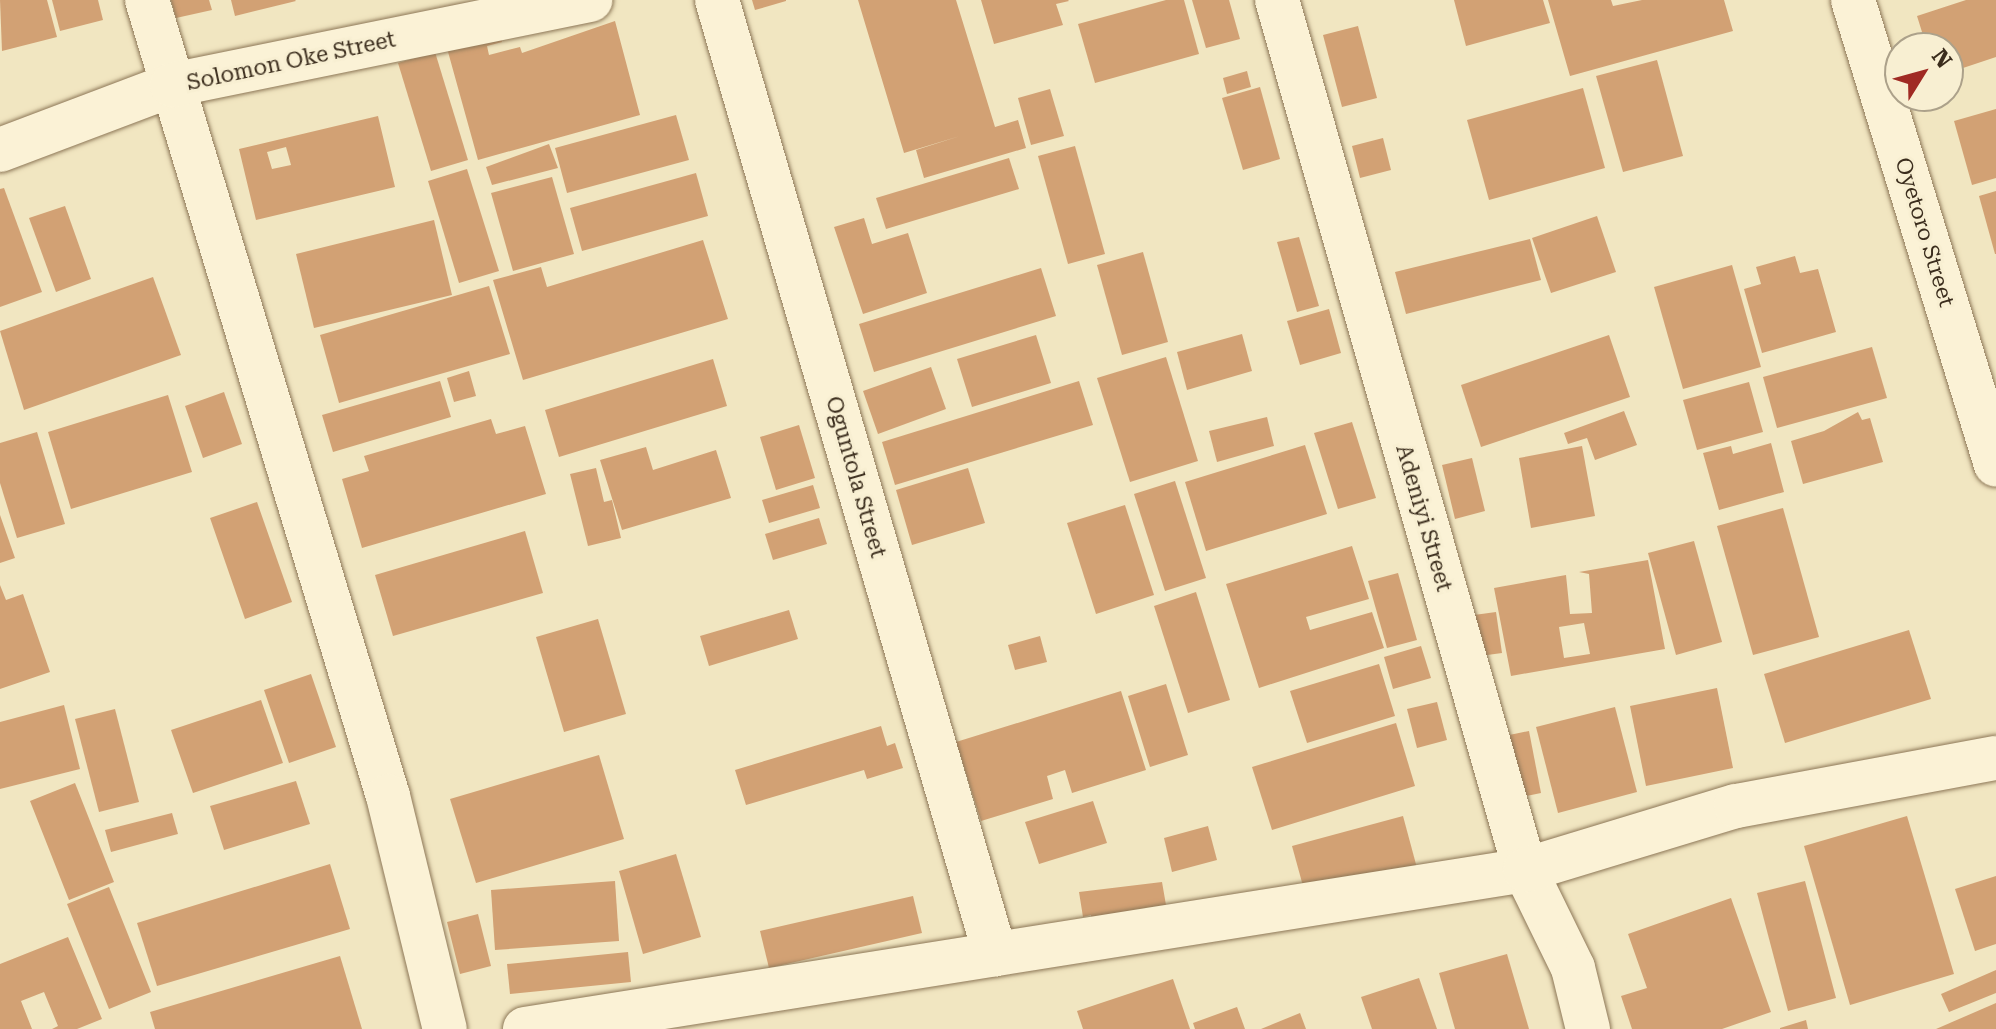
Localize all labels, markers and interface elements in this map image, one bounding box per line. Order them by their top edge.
street label: Solomon Oke Street [184,26,398,96]
north arrow [1884,32,1964,112]
text: N [1927,44,1957,73]
street label: Oyetoro Street [1890,154,1960,310]
street label: Oguntola Street [820,393,892,561]
street label: Adeniyi Street [1390,442,1458,594]

